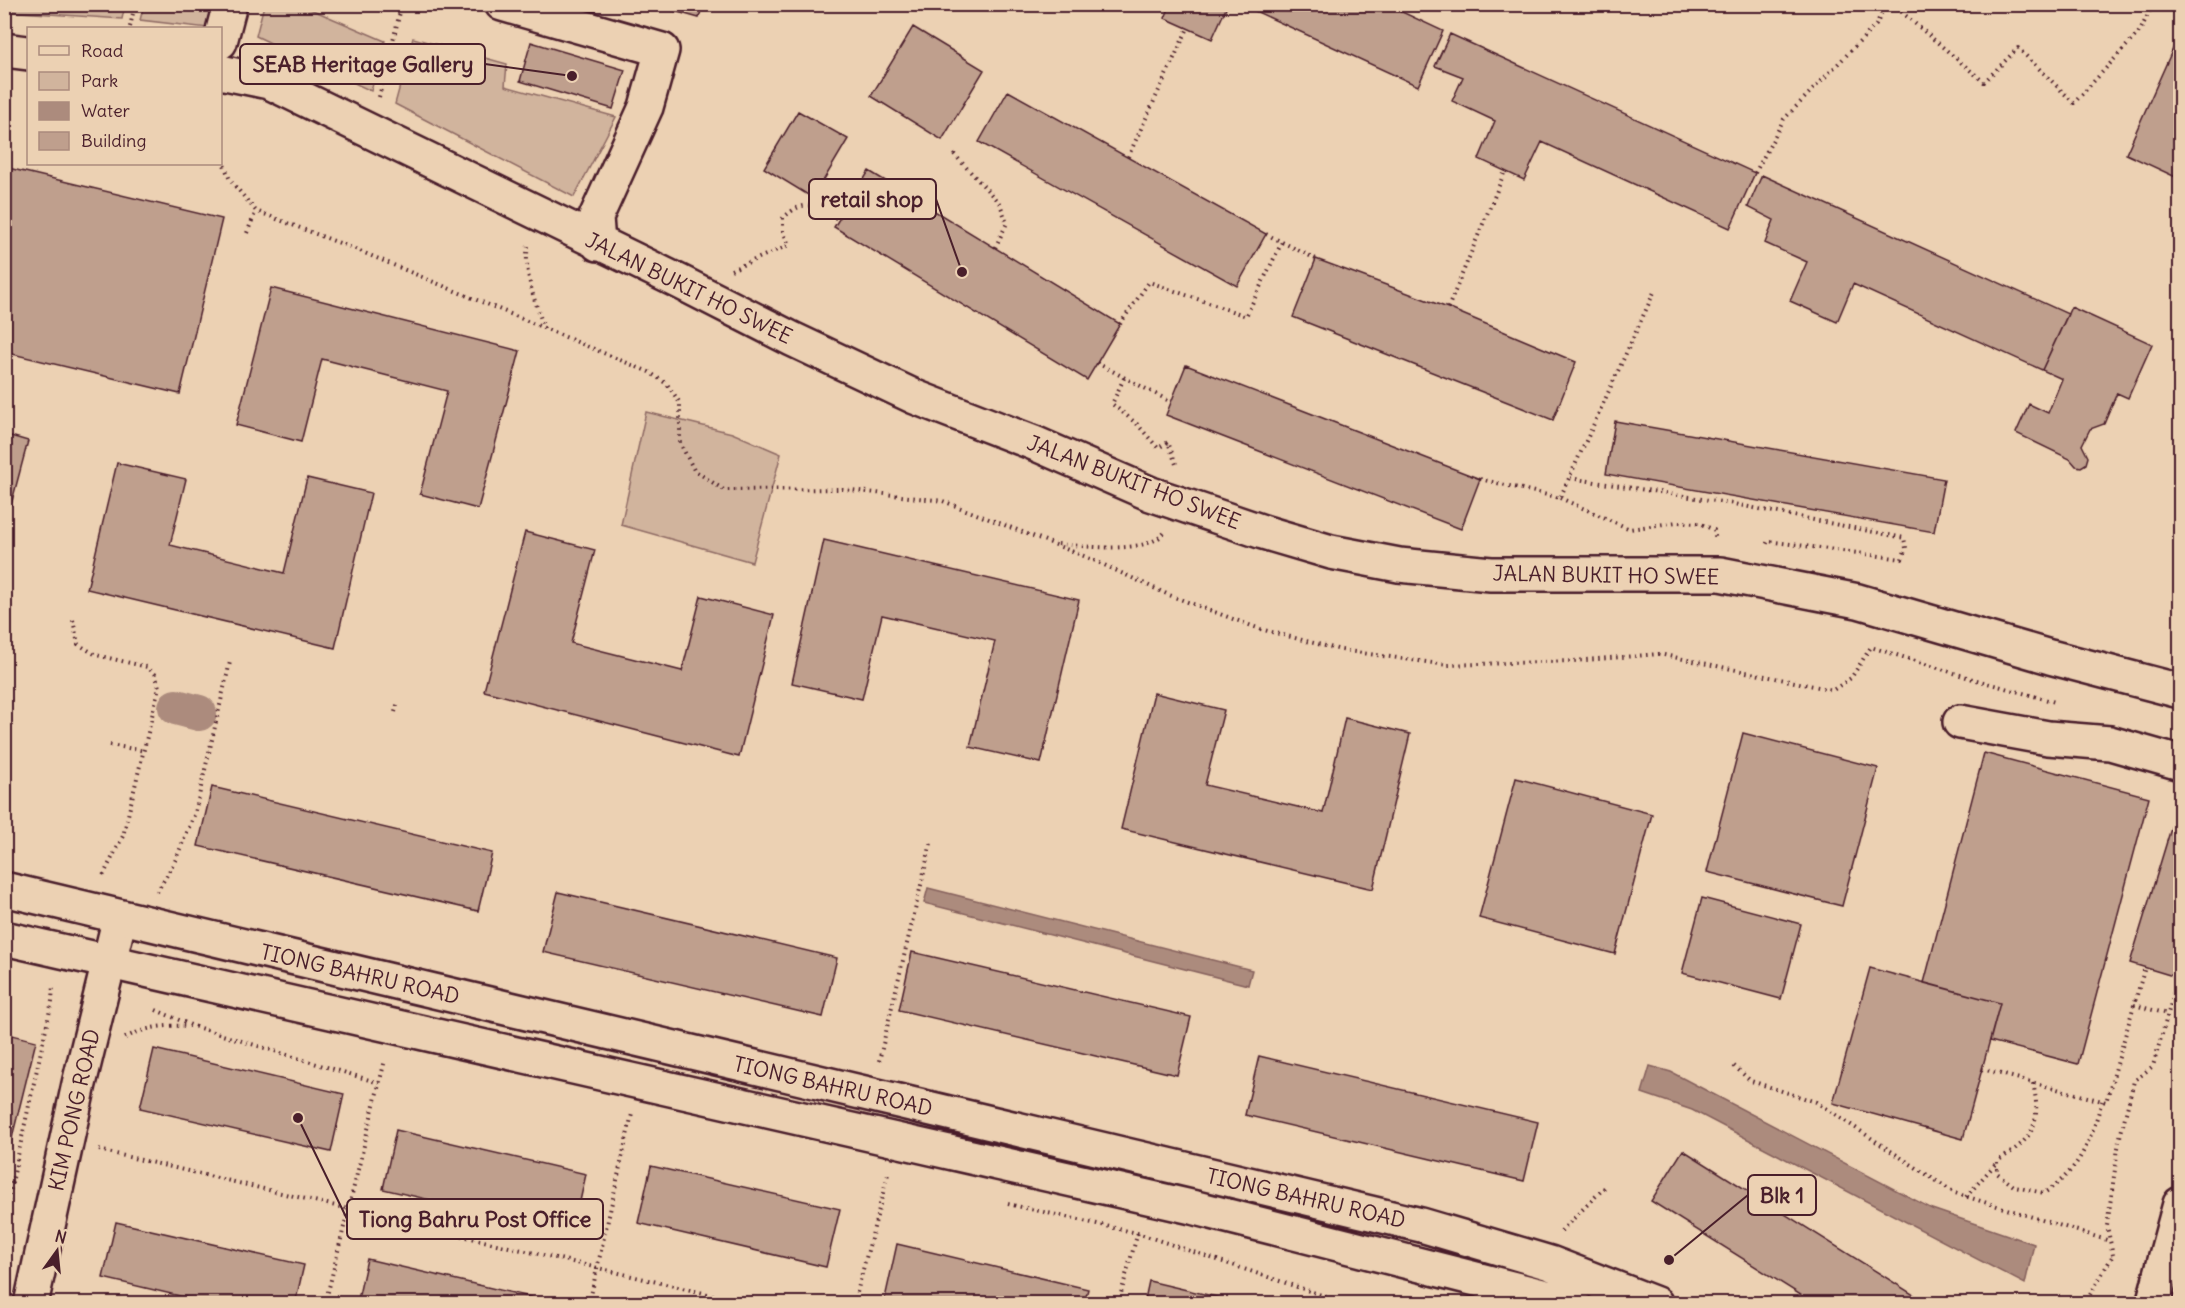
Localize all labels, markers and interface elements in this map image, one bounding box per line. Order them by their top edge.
legend [27,27,222,165]
text: Road [81,39,124,62]
callout: SEAB Heritage Gallery [240,44,485,84]
text: SEAB Heritage Gallery [252,50,474,78]
text: Park [81,69,118,92]
text: Water [81,99,131,122]
text: Building [81,129,146,152]
callout: retail shop [809,179,936,219]
text: retail shop [821,185,923,213]
street label: JALAN BUKIT HO SWEE [581,226,797,350]
street label: JALAN BUKIT HO SWEE [1023,429,1245,535]
street label: JALAN BUKIT HO SWEE [1492,560,1720,590]
street label: TIONG BAHRU ROAD [258,938,462,1010]
street label: KIM PONG ROAD [42,1026,106,1194]
street label: TIONG BAHRU ROAD [731,1050,935,1122]
street label: TIONG BAHRU ROAD [1204,1162,1408,1234]
callout: Blk 1 [1748,1175,1816,1215]
text: Blk 1 [1760,1181,1804,1209]
callout: Tiong Bahru Post Office [347,1199,603,1239]
text: Tiong Bahru Post Office [359,1205,591,1233]
north arrow [27,1221,87,1281]
text: N [53,1225,69,1248]

